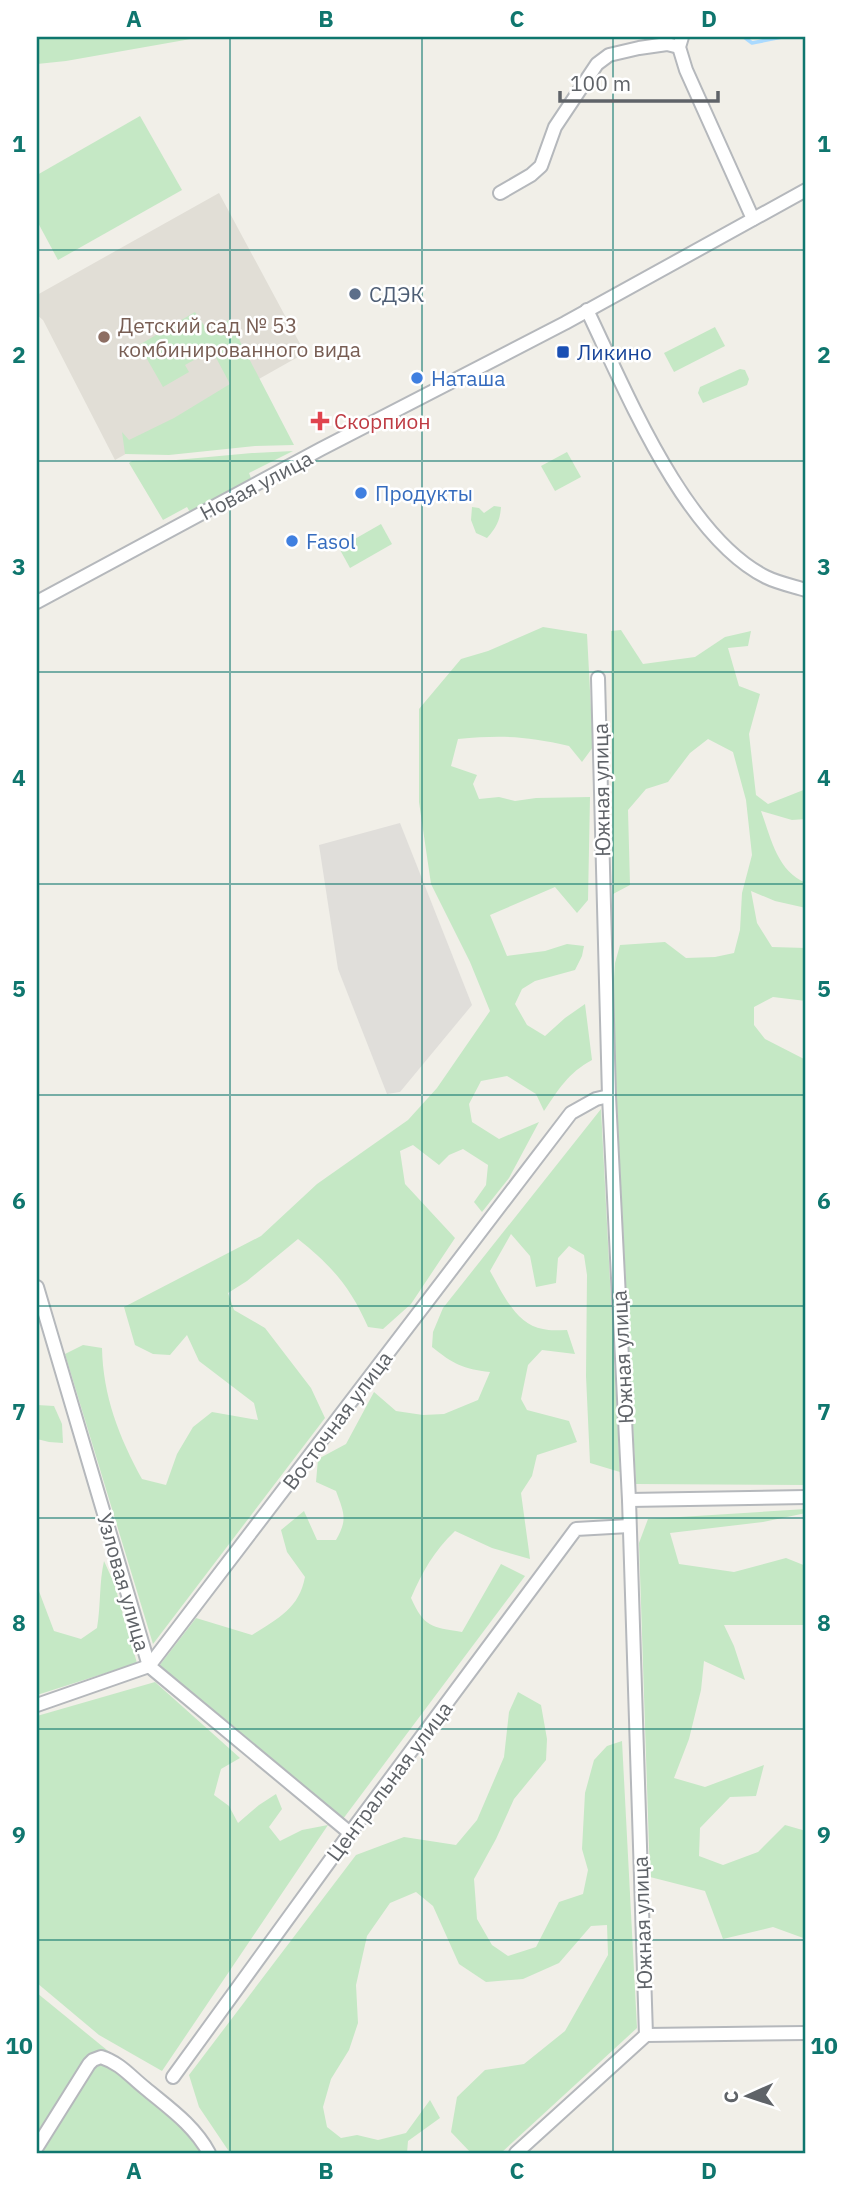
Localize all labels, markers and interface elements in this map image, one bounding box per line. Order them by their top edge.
text: A [126,3,142,33]
text: B [318,3,334,33]
text: C [510,3,525,33]
text: D [701,3,717,33]
scale bar [560,60,717,104]
text: 100 m [570,69,631,97]
text: 1 [12,128,26,158]
text: 1 [817,128,831,158]
place label: СДЭК [369,280,424,308]
marker: СДЭК [347,286,363,302]
place label: Детский сад № 53 комбинированного вида [118,311,361,363]
marker: Детский сад № 53 комбинированного вида [96,329,112,345]
place label: Ликино [577,338,652,366]
text: 2 [12,339,26,369]
text: 2 [817,339,831,369]
marker: Ликино [555,344,571,360]
place label: Наташа [431,364,506,392]
marker: Наташа [409,370,425,386]
place label: Скорпион [334,407,431,435]
marker: Скорпион [312,413,328,429]
street label: Новая улица [195,444,317,526]
place label: Продукты [375,479,473,507]
marker: Продукты [353,485,369,501]
place label: Fasol [306,527,356,555]
marker: Fasol [284,533,300,549]
text: 3 [12,551,26,581]
text: 3 [817,551,831,581]
street label: Южная улица [586,723,616,857]
text: 4 [12,762,26,792]
text: 4 [817,762,831,792]
text: 5 [12,973,26,1003]
text: 5 [817,973,831,1003]
text: 6 [12,1185,26,1215]
text: 6 [817,1185,831,1215]
street label: Южная улица [605,1289,639,1425]
street label: Восточная улица [276,1345,398,1495]
text: 7 [12,1396,26,1426]
text: 7 [817,1396,831,1426]
street label: Узловая улица [91,1510,157,1654]
text: 8 [12,1607,26,1637]
text: 8 [817,1607,831,1637]
street label: Центральная улица [320,1695,458,1867]
text: 9 [12,1819,26,1849]
text: 9 [817,1819,831,1849]
street label: Южная улица [626,1856,658,1990]
text: 10 [5,2030,33,2060]
text: 10 [810,2030,838,2060]
north arrow [714,2060,784,2130]
text: С [719,2090,743,2104]
text: A [126,2155,142,2185]
text: B [318,2155,334,2185]
text: C [510,2155,525,2185]
text: D [701,2155,717,2185]

